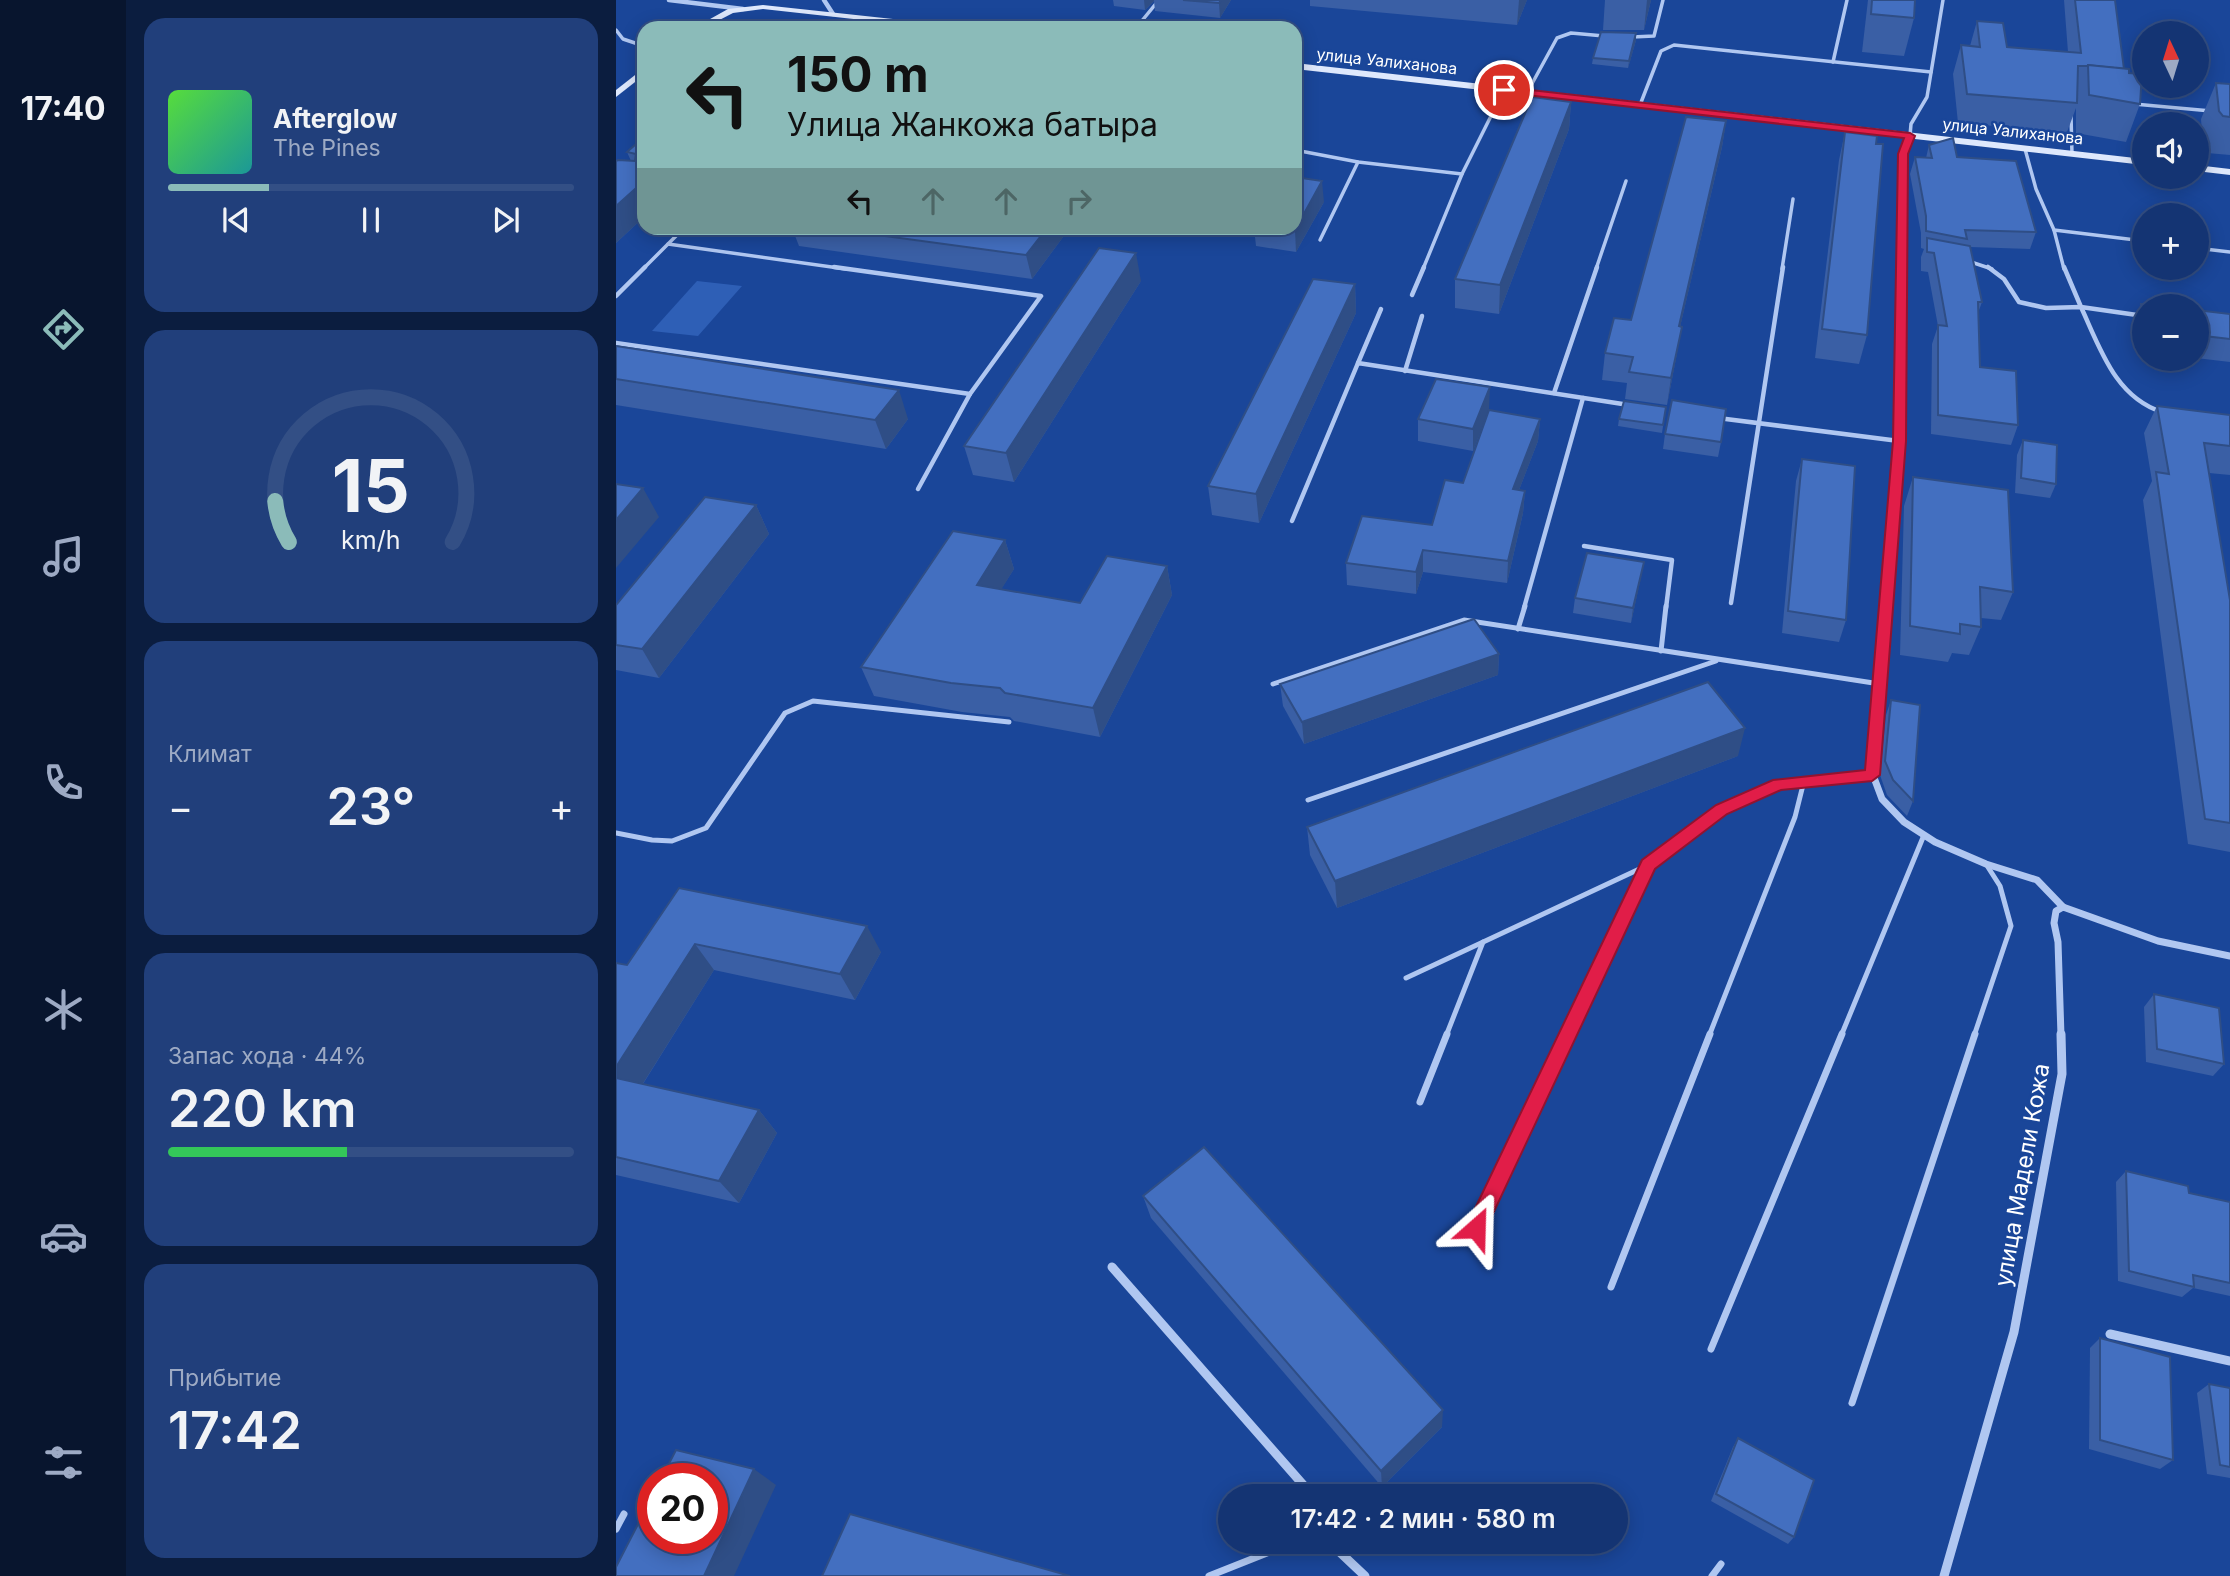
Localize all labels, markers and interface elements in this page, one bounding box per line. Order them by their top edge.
north arrow [2132,21,2208,98]
map controls [2132,21,2209,371]
street label: улица Уалиханова [1316,44,1458,78]
text: 150 m [787,45,929,104]
icon: left [672,49,763,140]
pin [1474,60,1534,120]
icon: arrive [1485,71,1523,109]
text: 17:40 [20,89,106,128]
text: Afterglow [273,103,397,134]
text: Улица Жанкожа батыра [787,105,1158,144]
button: sound [2132,112,2209,189]
street label: улица Уалиханова [1942,114,2084,148]
text: The Pines [273,134,381,162]
icon: left [841,182,879,220]
icon: ahead [914,182,952,220]
icon: ahead [987,182,1025,220]
icon: right [1060,182,1098,220]
icon: previous [217,201,255,239]
icon: pause [352,201,390,239]
icon: next [487,201,525,239]
button: + [2132,203,2209,280]
button: − [2132,294,2209,371]
icon: directions [39,305,88,354]
text: 15 [332,442,410,531]
text: km/h [341,525,401,555]
icon: music [39,532,88,581]
text: Климат [168,740,252,768]
icon: phone [39,758,88,807]
text: 23° [327,775,415,838]
text: − [168,784,193,830]
text: + [549,784,574,830]
icon: climate [39,985,88,1034]
text: Запас хода · 44% [168,1042,366,1070]
street label: улица Мадели Кожа [1989,1061,2055,1289]
text: 220 km [168,1077,357,1140]
position arrow [1439,1191,1513,1265]
icon: car [39,1212,88,1261]
text: Прибытие [168,1364,281,1392]
text: 17:42 [168,1399,302,1462]
icon: filters [39,1438,88,1487]
speed limit sign: 20 [637,1463,728,1554]
text: 17:42 · 2 мин · 580 m [1290,1503,1556,1534]

